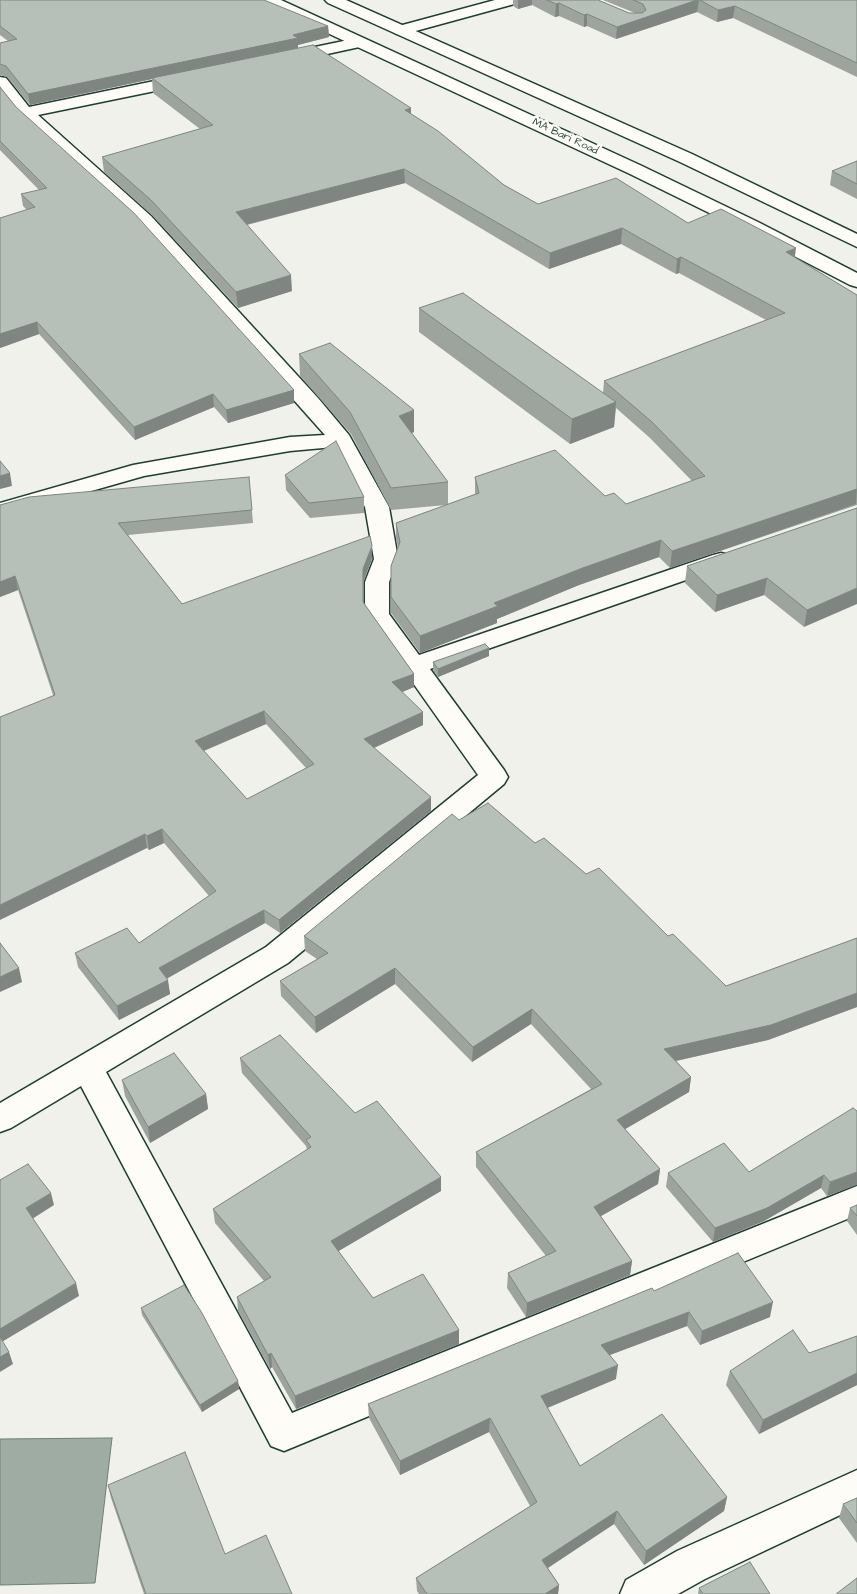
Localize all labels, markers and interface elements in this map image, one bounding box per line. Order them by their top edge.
street label: MA Bari Road [530,116,600,158]

